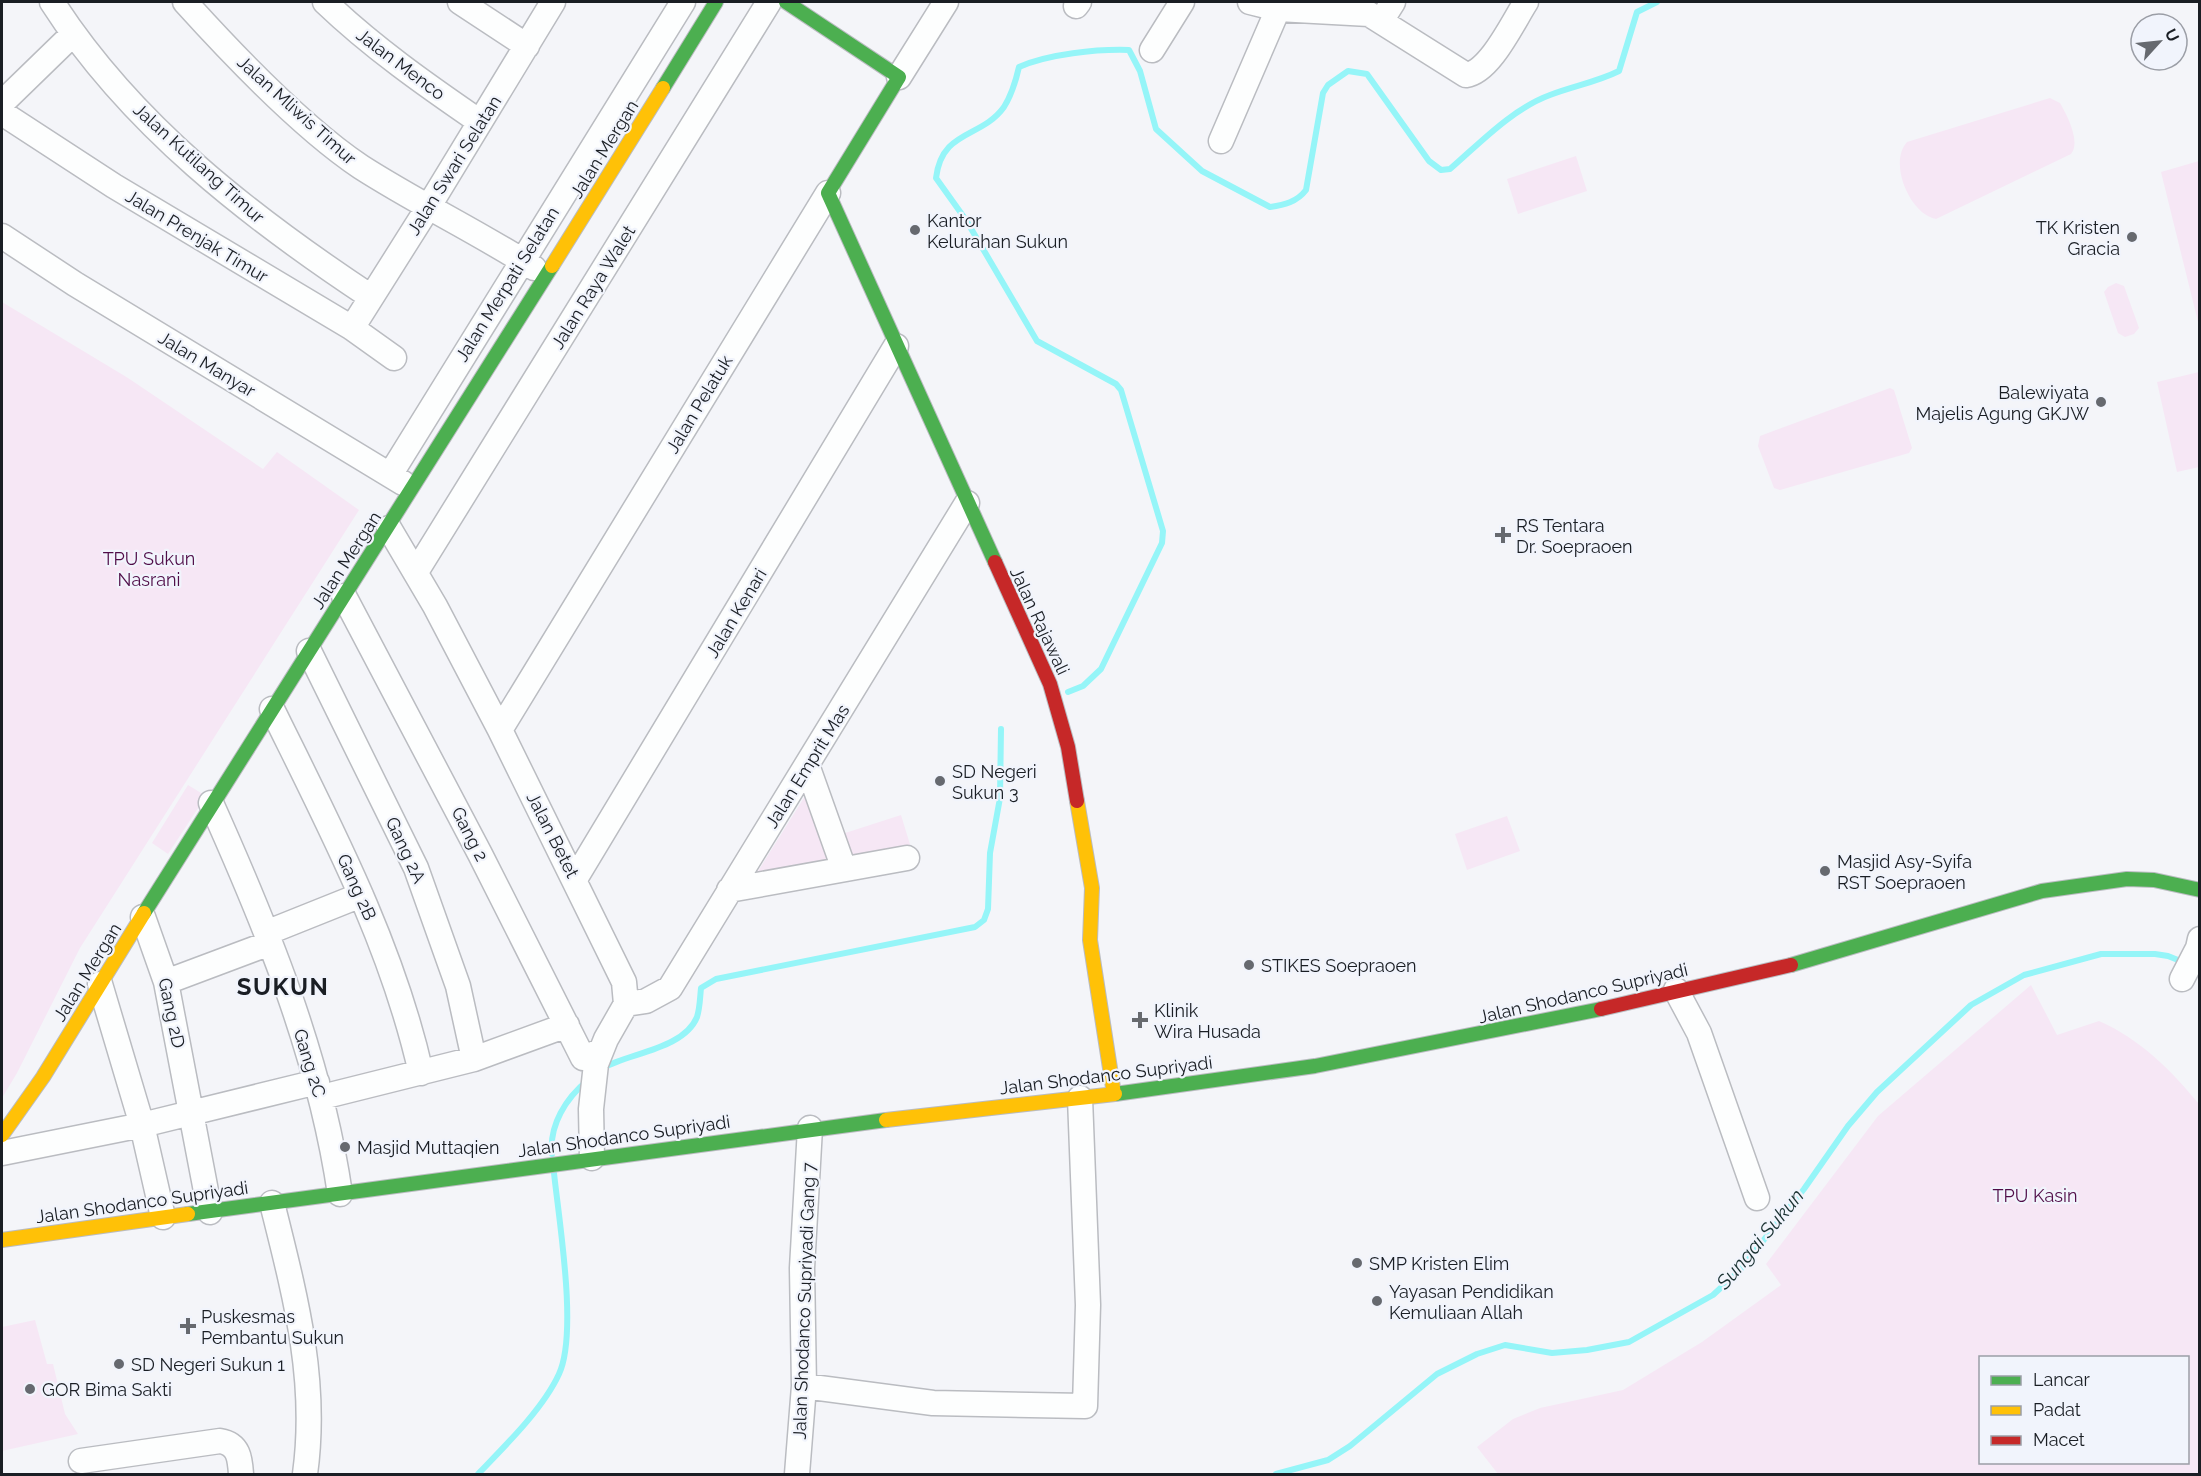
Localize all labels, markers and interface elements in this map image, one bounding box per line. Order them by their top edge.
north arrow [2129,12,2189,72]
street label: Jalan Menco [353,24,450,104]
text: U [2161,26,2183,45]
street label: Jalan Mliwis Timur [233,51,361,169]
street label: Jalan Swari Selatan [403,91,505,239]
street label: Jalan Mergan [565,96,643,202]
street label: Jalan Kutilang Timur [129,99,269,228]
street label: Jalan Prenjak Timur [122,185,273,287]
street label: Jalan Merpati Selatan [451,203,563,365]
place label: Kantor Kelurahan Sukun [927,210,1068,252]
place label: TK Kristen Gracia [2036,217,2120,259]
street label: Jalan Raya Walet [547,221,639,353]
marker: Kantor Kelurahan Sukun [908,223,922,237]
marker: TK Kristen Gracia [2125,230,2139,244]
street label: Jalan Manyar [155,327,260,402]
street label: Jalan Pelatuk [662,351,737,457]
place label: Balewiyata Majelis Agung GKJW [1915,382,2089,424]
marker: Balewiyata Majelis Agung GKJW [2094,395,2108,409]
street label: Jalan Mergan [307,507,385,613]
place label: RS Tentara Dr. Soepraoen [1516,515,1633,557]
marker: RS Tentara Dr. Soepraoen [1494,526,1512,544]
park label: TPU Sukun Nasrani [103,548,195,590]
street label: Jalan Rajawali [1006,564,1074,678]
street label: Jalan Kenari [701,565,771,661]
street label: Jalan Emprit Mas [761,700,854,832]
place label: SD Negeri Sukun 3 [952,761,1037,803]
marker: SD Negeri Sukun 3 [933,774,947,788]
street label: Jalan Betet [523,789,583,881]
street label: Gang 2 [447,803,493,865]
street label: Gang 2A [382,814,430,886]
street label: Gang 2B [333,851,381,923]
place label: Masjid Asy-Syifa RST Soepraoen [1837,851,1972,893]
marker: Masjid Asy-Syifa RST Soepraoen [1818,864,1832,878]
street label: Jalan Mergan [48,919,126,1025]
place label: STIKES Soepraoen [1261,955,1416,976]
marker: STIKES Soepraoen [1242,958,1256,972]
street label: Jalan Shodanco Supriyadi [1476,959,1690,1027]
district label: SUKUN [237,972,329,1001]
street label: Gang 2D [154,976,190,1050]
place label: Klinik Wira Husada [1154,1000,1261,1042]
marker: Klinik Wira Husada [1131,1011,1149,1029]
street label: Gang 2C [290,1026,330,1100]
street label: Jalan Shodanco Supriyadi [998,1052,1214,1098]
street label: Jalan Shodanco Supriyadi [516,1111,732,1161]
place label: Masjid Muttaqien [357,1137,499,1158]
marker: Masjid Muttaqien [338,1140,352,1154]
street label: Jalan Shodanco Supriyadi Gang 7 [789,1162,819,1440]
street label: Jalan Shodanco Supriyadi [34,1177,250,1227]
water label: Sungai Sukun [1710,1184,1809,1295]
park label: TPU Kasin [1993,1185,2077,1206]
place label: SMP Kristen Elim [1369,1253,1509,1274]
marker: SMP Kristen Elim [1350,1256,1364,1270]
place label: Yayasan Pendidikan Kemuliaan Allah [1389,1281,1554,1323]
marker: Yayasan Pendidikan Kemuliaan Allah [1370,1294,1384,1308]
place label: Puskesmas Pembantu Sukun [201,1306,344,1348]
marker: Puskesmas Pembantu Sukun [179,1317,197,1335]
place label: SD Negeri Sukun 1 [131,1354,285,1375]
legend [1979,1356,2189,1464]
marker: SD Negeri Sukun 1 [112,1357,126,1371]
text: Lancar [2033,1369,2090,1390]
place label: GOR Bima Sakti [42,1379,172,1400]
marker: GOR Bima Sakti [23,1382,37,1396]
text: Padat [2033,1399,2081,1420]
text: Macet [2033,1429,2085,1450]

